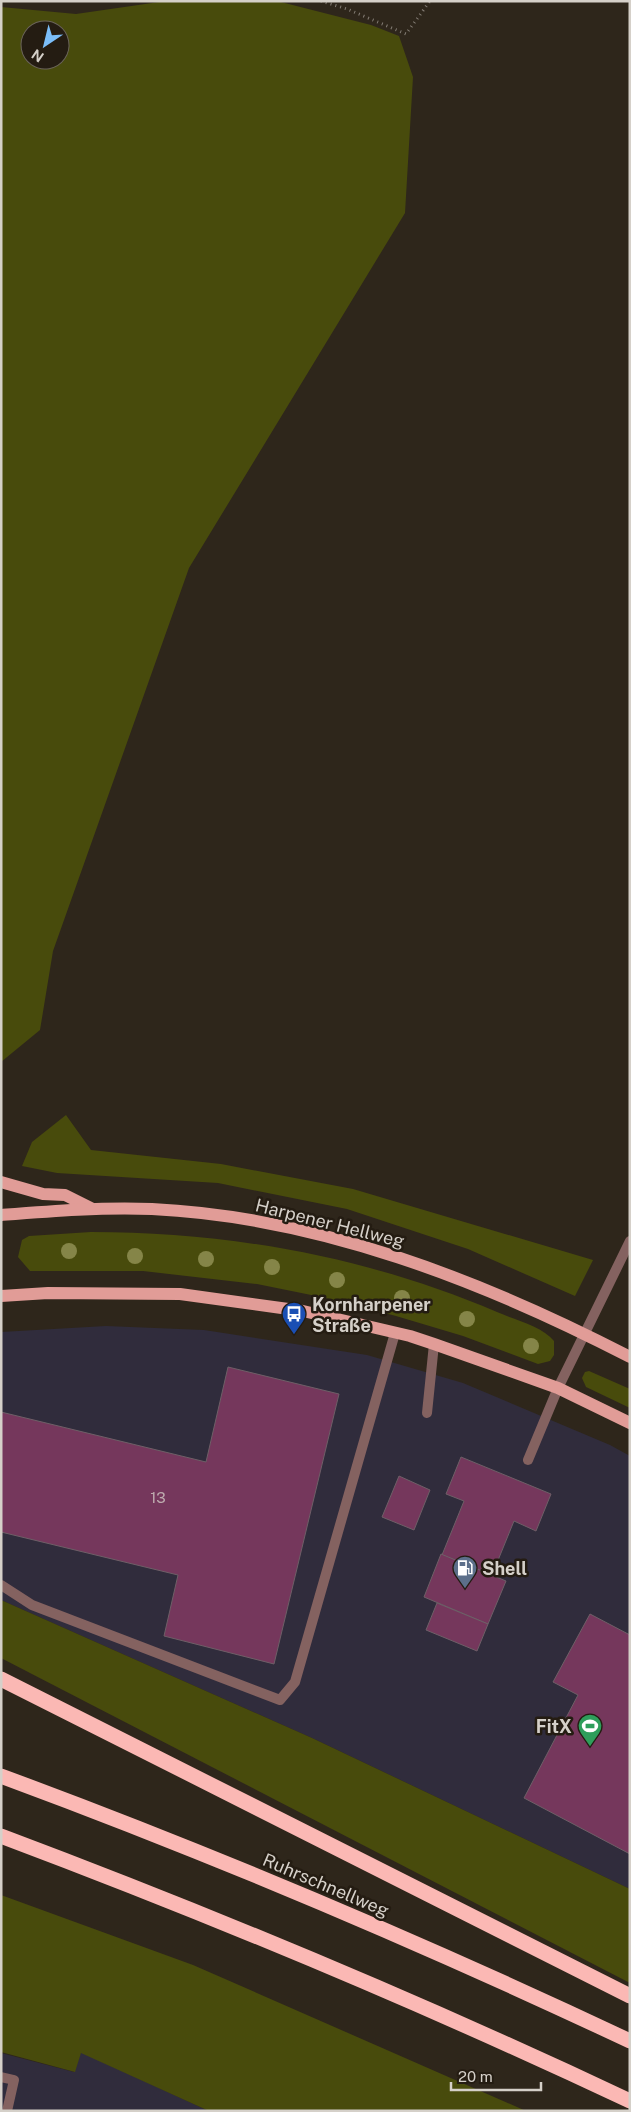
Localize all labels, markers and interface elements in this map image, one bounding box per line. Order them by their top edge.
north arrow [20,20,70,70]
text: N [28,46,47,65]
street label: Harpener Hellweg [253,1194,407,1252]
place label: Kornharpener Straße [312,1294,431,1336]
bus stop icon: Kornharpener Straße [281,1301,307,1335]
house number: 13 [150,1489,166,1506]
fuel station icon: Shell [452,1555,478,1589]
place label: Shell [482,1558,527,1579]
sports icon: FitX [577,1713,603,1747]
place label: FitX [536,1716,572,1737]
street label: Ruhrschnellweg [260,1849,392,1921]
scale bar [451,2060,541,2092]
text: 20 m [458,2068,493,2085]

